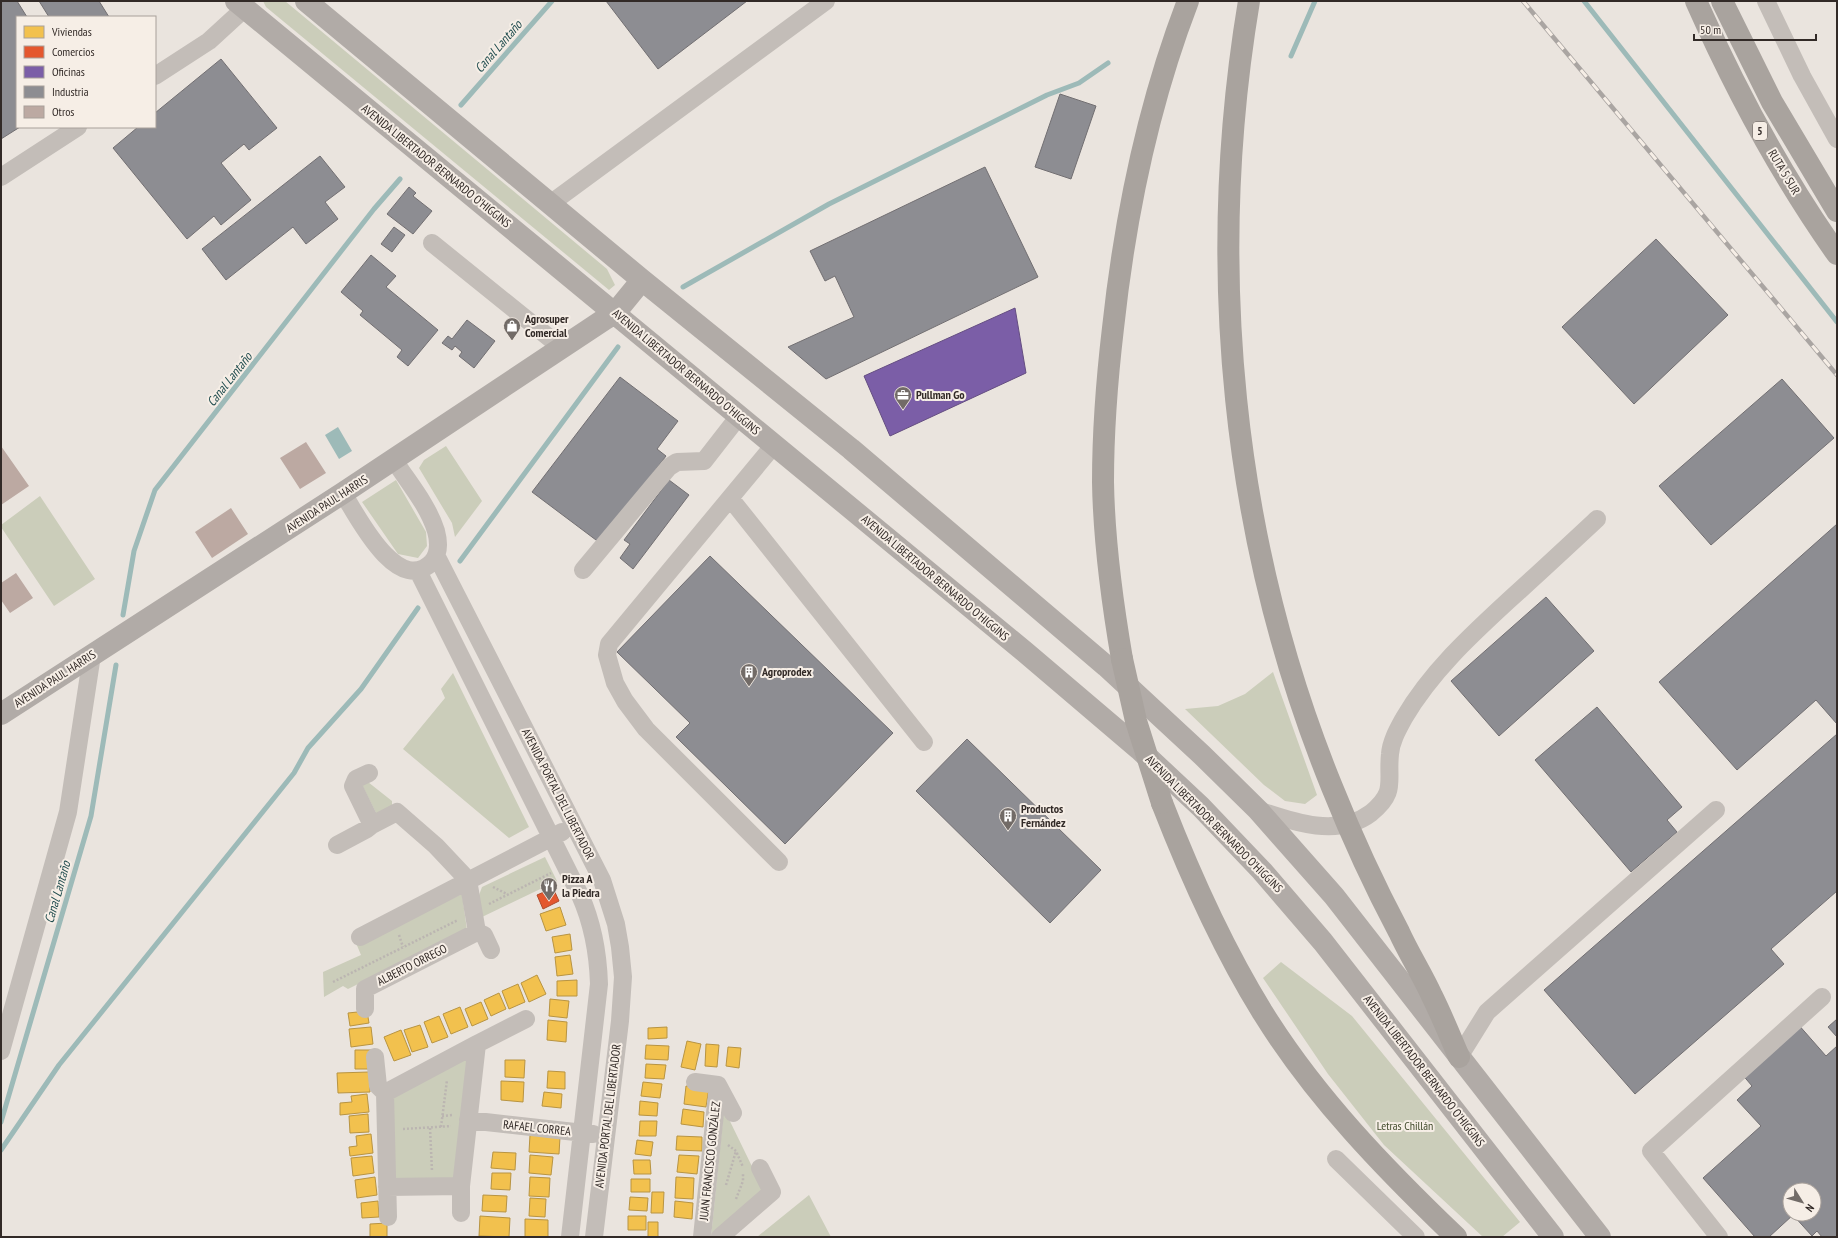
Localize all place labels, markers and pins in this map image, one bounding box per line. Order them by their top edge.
place label: Agrosuper Comercial [524,311,569,340]
shop icon: Agrosuper Comercial [502,316,522,341]
office icon: Pullman Go [893,385,913,410]
place label: Pullman Go [916,387,965,402]
building icon: Agroprodex [739,662,759,687]
place label: Agroprodex [761,664,812,679]
place label: Productos Fernández [1021,801,1066,830]
building icon: Productos Fernández [998,806,1018,831]
place label: Pizza A la Piedra [562,871,600,900]
restaurant icon: Pizza A la Piedra [539,876,559,901]

